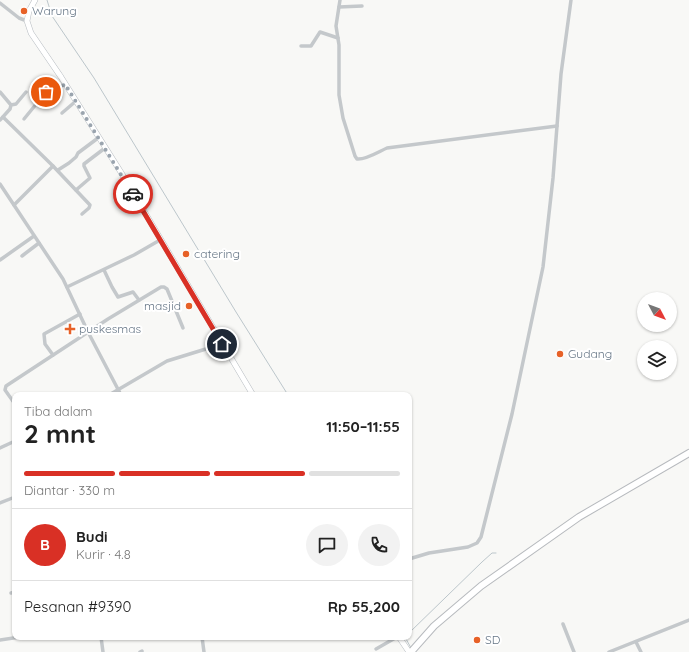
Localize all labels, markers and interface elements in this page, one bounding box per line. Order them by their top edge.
place label: Warung [32,3,77,18]
marker: Warung [19,6,29,16]
pin [29,75,63,109]
icon: bag [35,81,57,103]
courier [113,174,153,214]
icon: car [122,183,144,205]
place label: catering [194,246,240,261]
marker: catering [181,249,191,259]
north arrow [637,292,677,332]
map controls [637,292,677,380]
place label: masjid [144,298,181,313]
marker: masjid [184,301,194,311]
place label: puskesmas [79,321,142,336]
marker: puskesmas [64,323,76,335]
pin [205,327,239,361]
icon: home [211,333,233,355]
button: layers [637,340,677,380]
place label: Gudang [568,346,612,361]
marker: Gudang [555,349,565,359]
text: Tiba dalam [24,403,92,419]
text: 2 mnt [24,417,96,450]
text: 11:50–11:55 [326,417,400,436]
text: Diantar · 330 m [24,482,115,498]
button: chat [306,524,348,566]
button: phone [358,524,400,566]
text: Budi [76,527,108,546]
text: B [40,535,50,554]
text: Kurir · 4.8 [76,546,131,562]
text: Pesanan #9390 [24,597,131,616]
text: Rp 55,200 [328,597,400,616]
place label: SD [485,632,501,647]
marker: SD [472,635,482,645]

